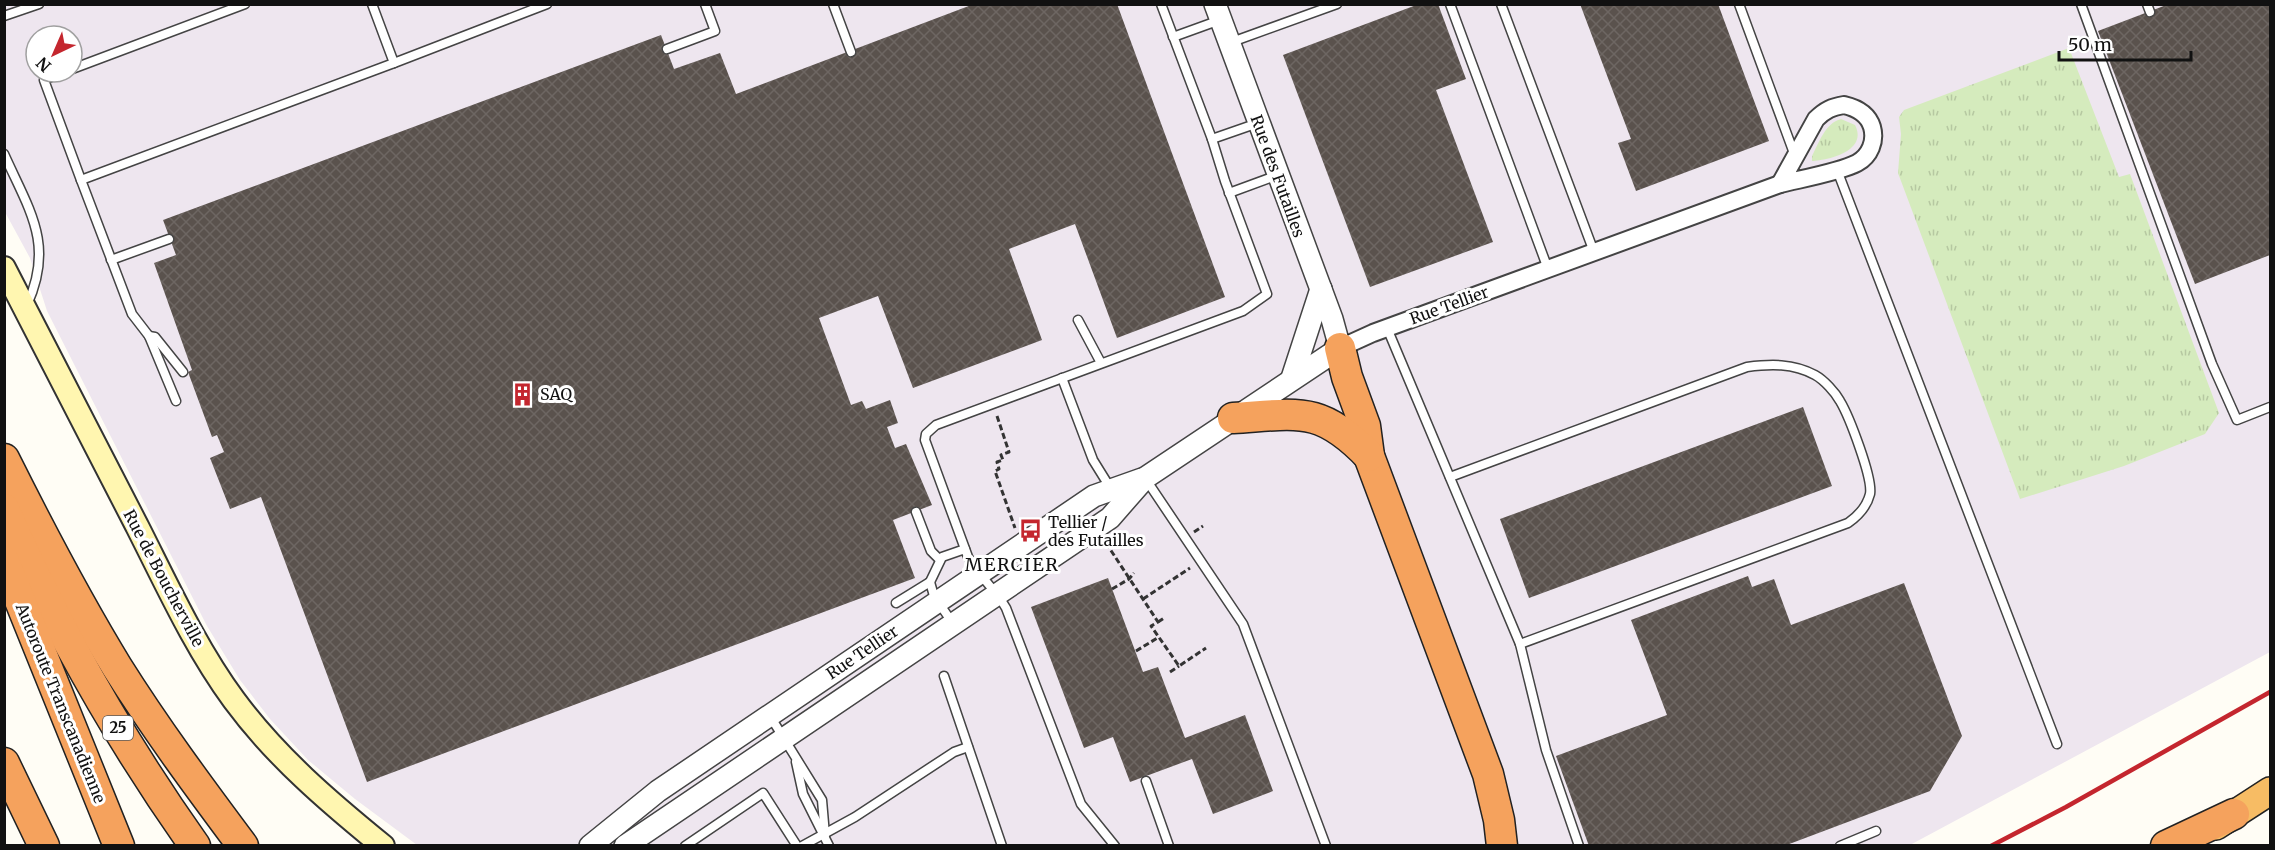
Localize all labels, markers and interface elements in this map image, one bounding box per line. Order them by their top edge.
north arrow [24,24,84,84]
scale bar [2059,24,2191,62]
text: 50 m [2068,33,2112,56]
text: N [32,53,55,76]
street label: Rue des Futailles [1247,112,1309,240]
street label: Rue Tellier [1407,281,1491,329]
building icon: SAQ [509,381,535,407]
place label: SAQ [540,384,573,404]
street label: Rue de Boucherville [119,506,209,650]
place label: Tellier / des Futailles [1048,512,1144,550]
bus stop icon: Tellier / des Futailles [1017,518,1043,544]
district label: MERCIER [965,553,1059,576]
street label: Autoroute Transcanadienne [11,599,110,806]
street label: Rue Tellier [822,621,902,683]
road number: 25 [103,716,133,740]

